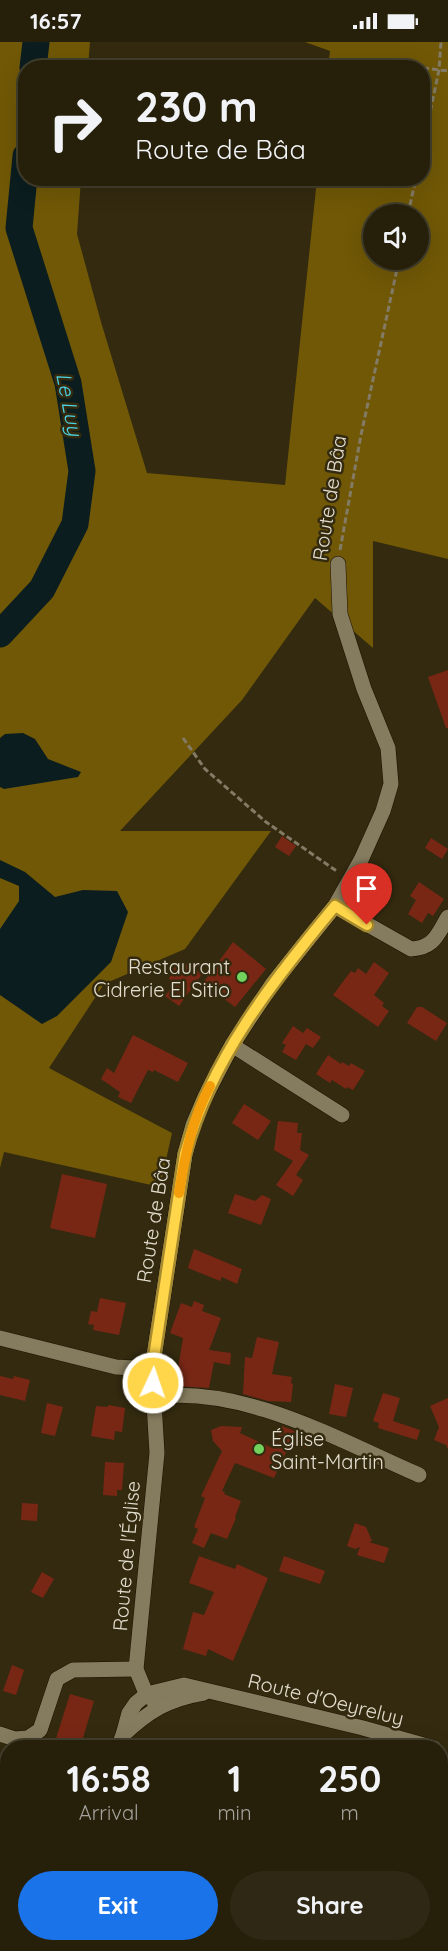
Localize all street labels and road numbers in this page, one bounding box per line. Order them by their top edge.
street label: Route de Bâa [307,434,351,562]
street label: Route de Bâa [131,1156,175,1284]
street label: Route de l'Église [107,1480,145,1632]
street label: Route d'Oeyreluy [245,1668,407,1730]

